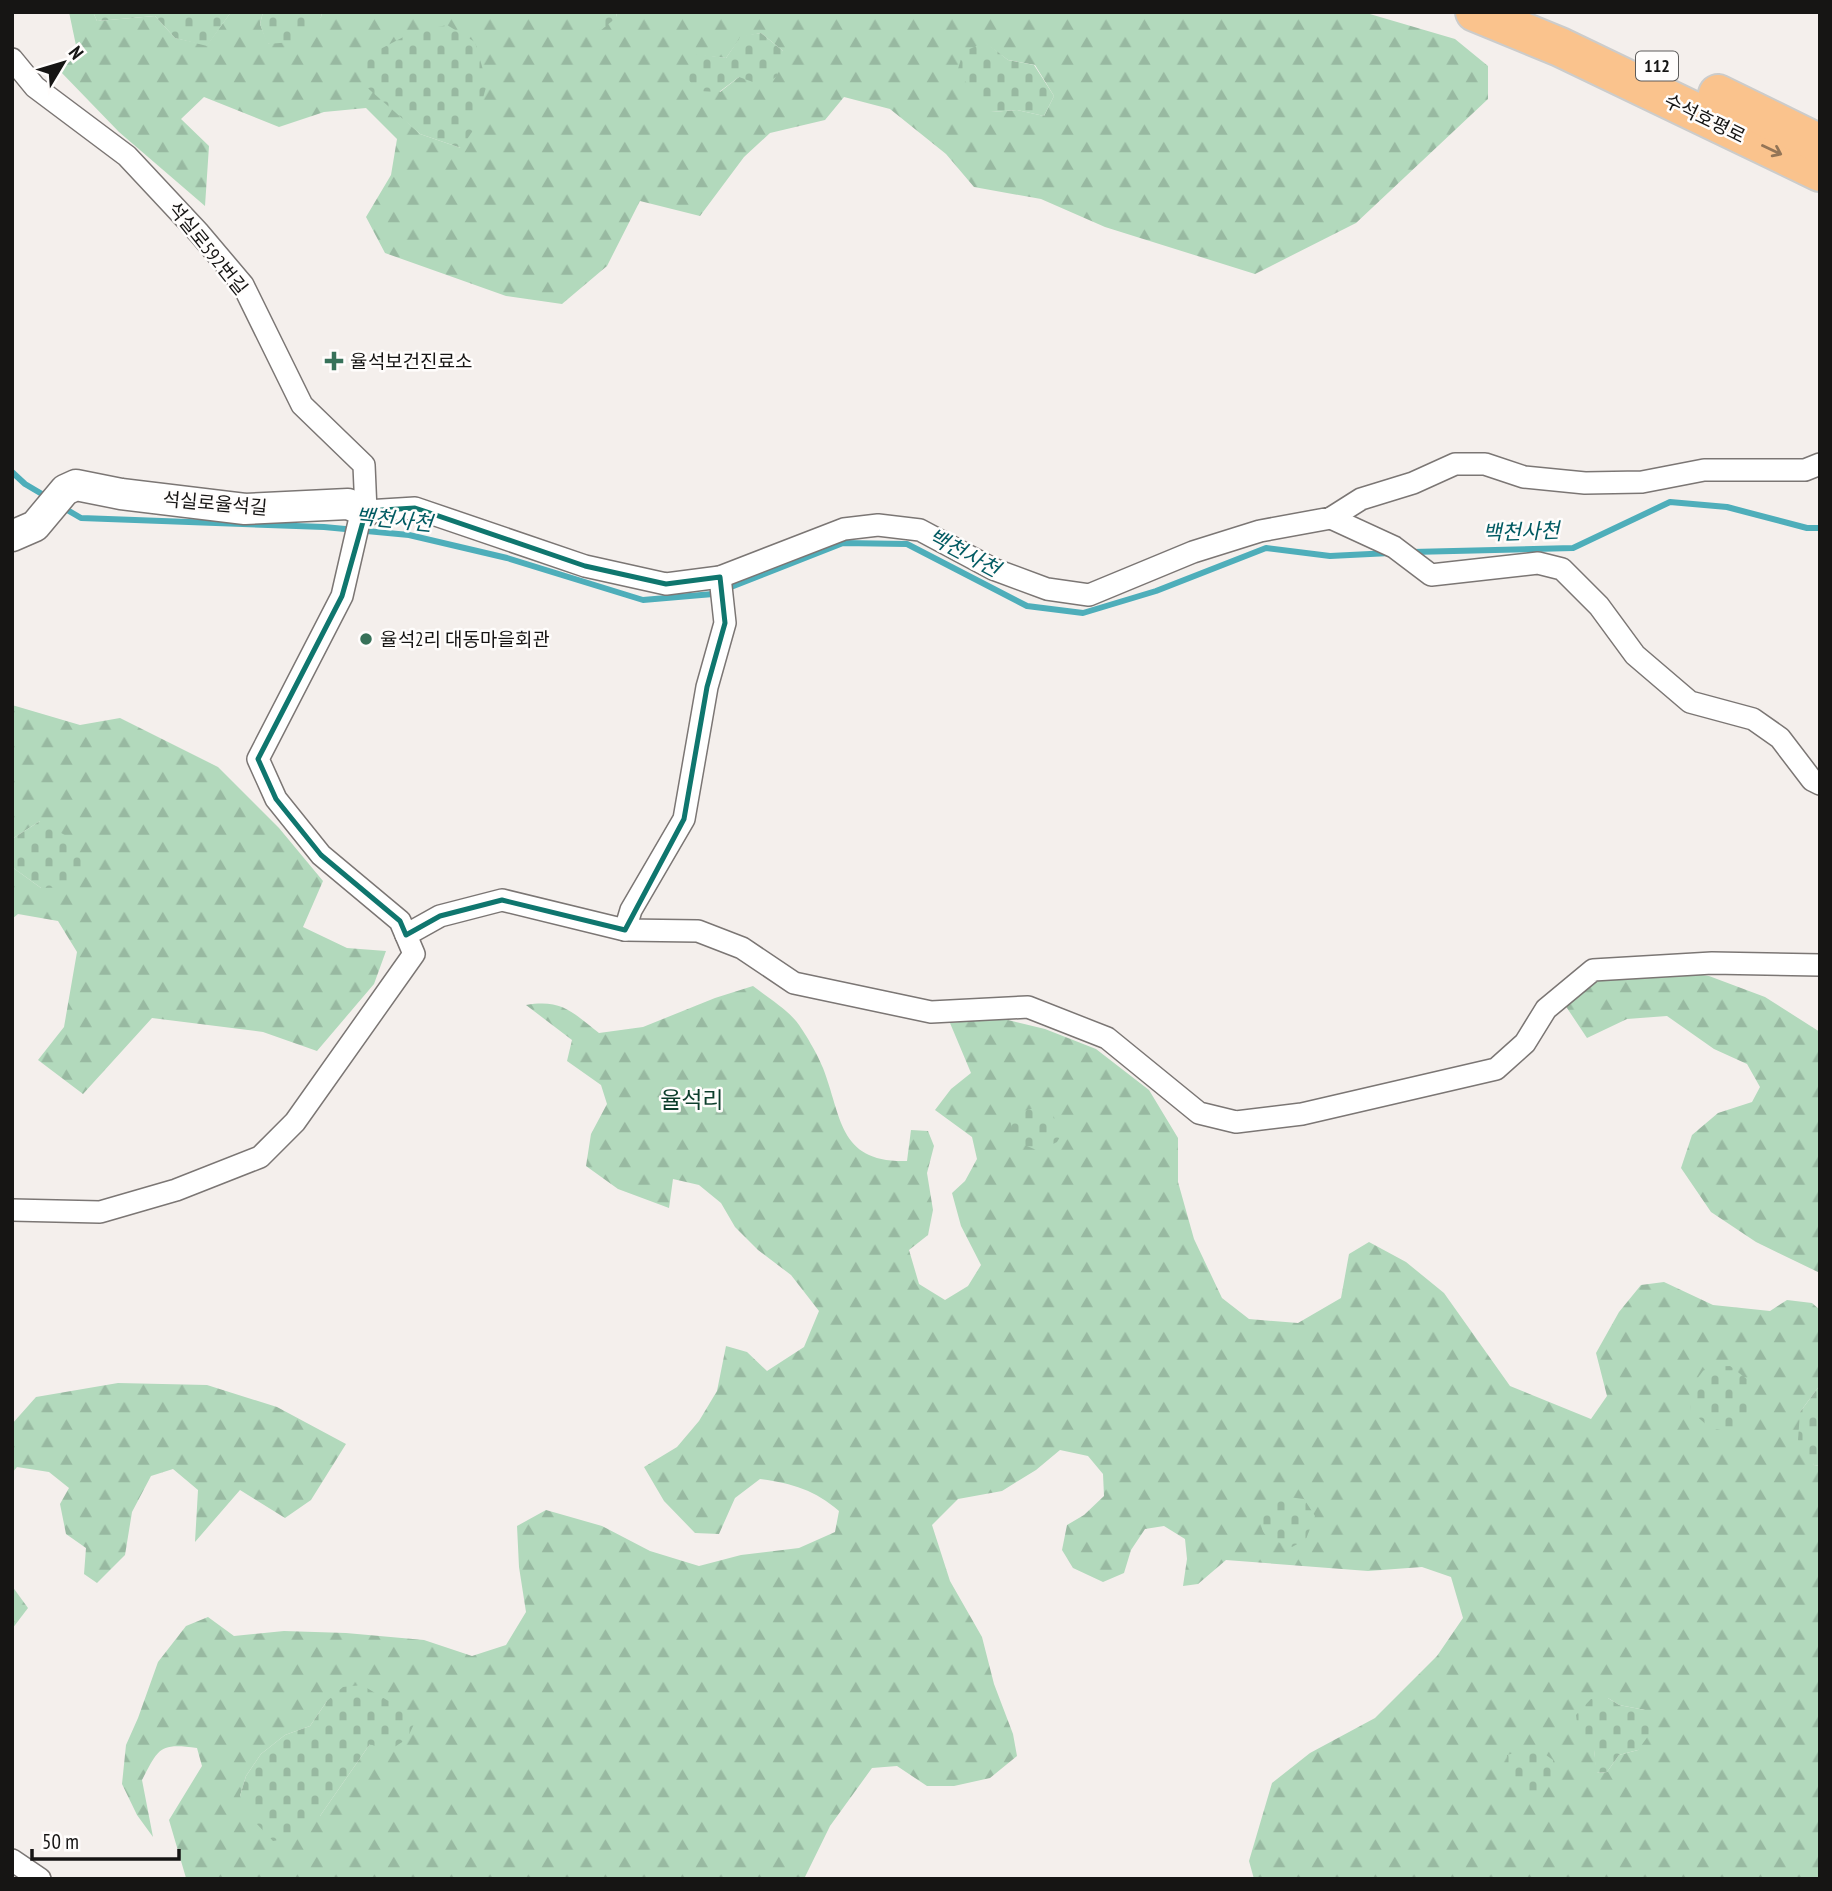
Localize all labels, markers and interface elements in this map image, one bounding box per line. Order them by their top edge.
north arrow [28,28,98,98]
text: N [64,41,89,64]
road number: 112 [1636,52,1678,80]
street label: 수석호평로 [1660,88,1750,148]
one-way arrow [1761,143,1782,157]
street label: 석실로592번길 [163,197,253,299]
place label: 율석보건진료소 [350,349,472,373]
marker: 율석보건진료소 [324,351,344,371]
street label: 석실로율석길 [162,486,268,520]
water label: 백천사천 [354,502,437,537]
water label: 백천사천 [1482,517,1563,546]
water label: 백천사천 [924,522,1007,584]
place label: 율석2리 대동마을회관 [380,627,550,651]
marker: 율석2리 대동마을회관 [358,631,374,647]
district label: 율석리 [660,1085,724,1114]
scale bar [32,1818,178,1862]
text: 50 m [42,1828,79,1855]

